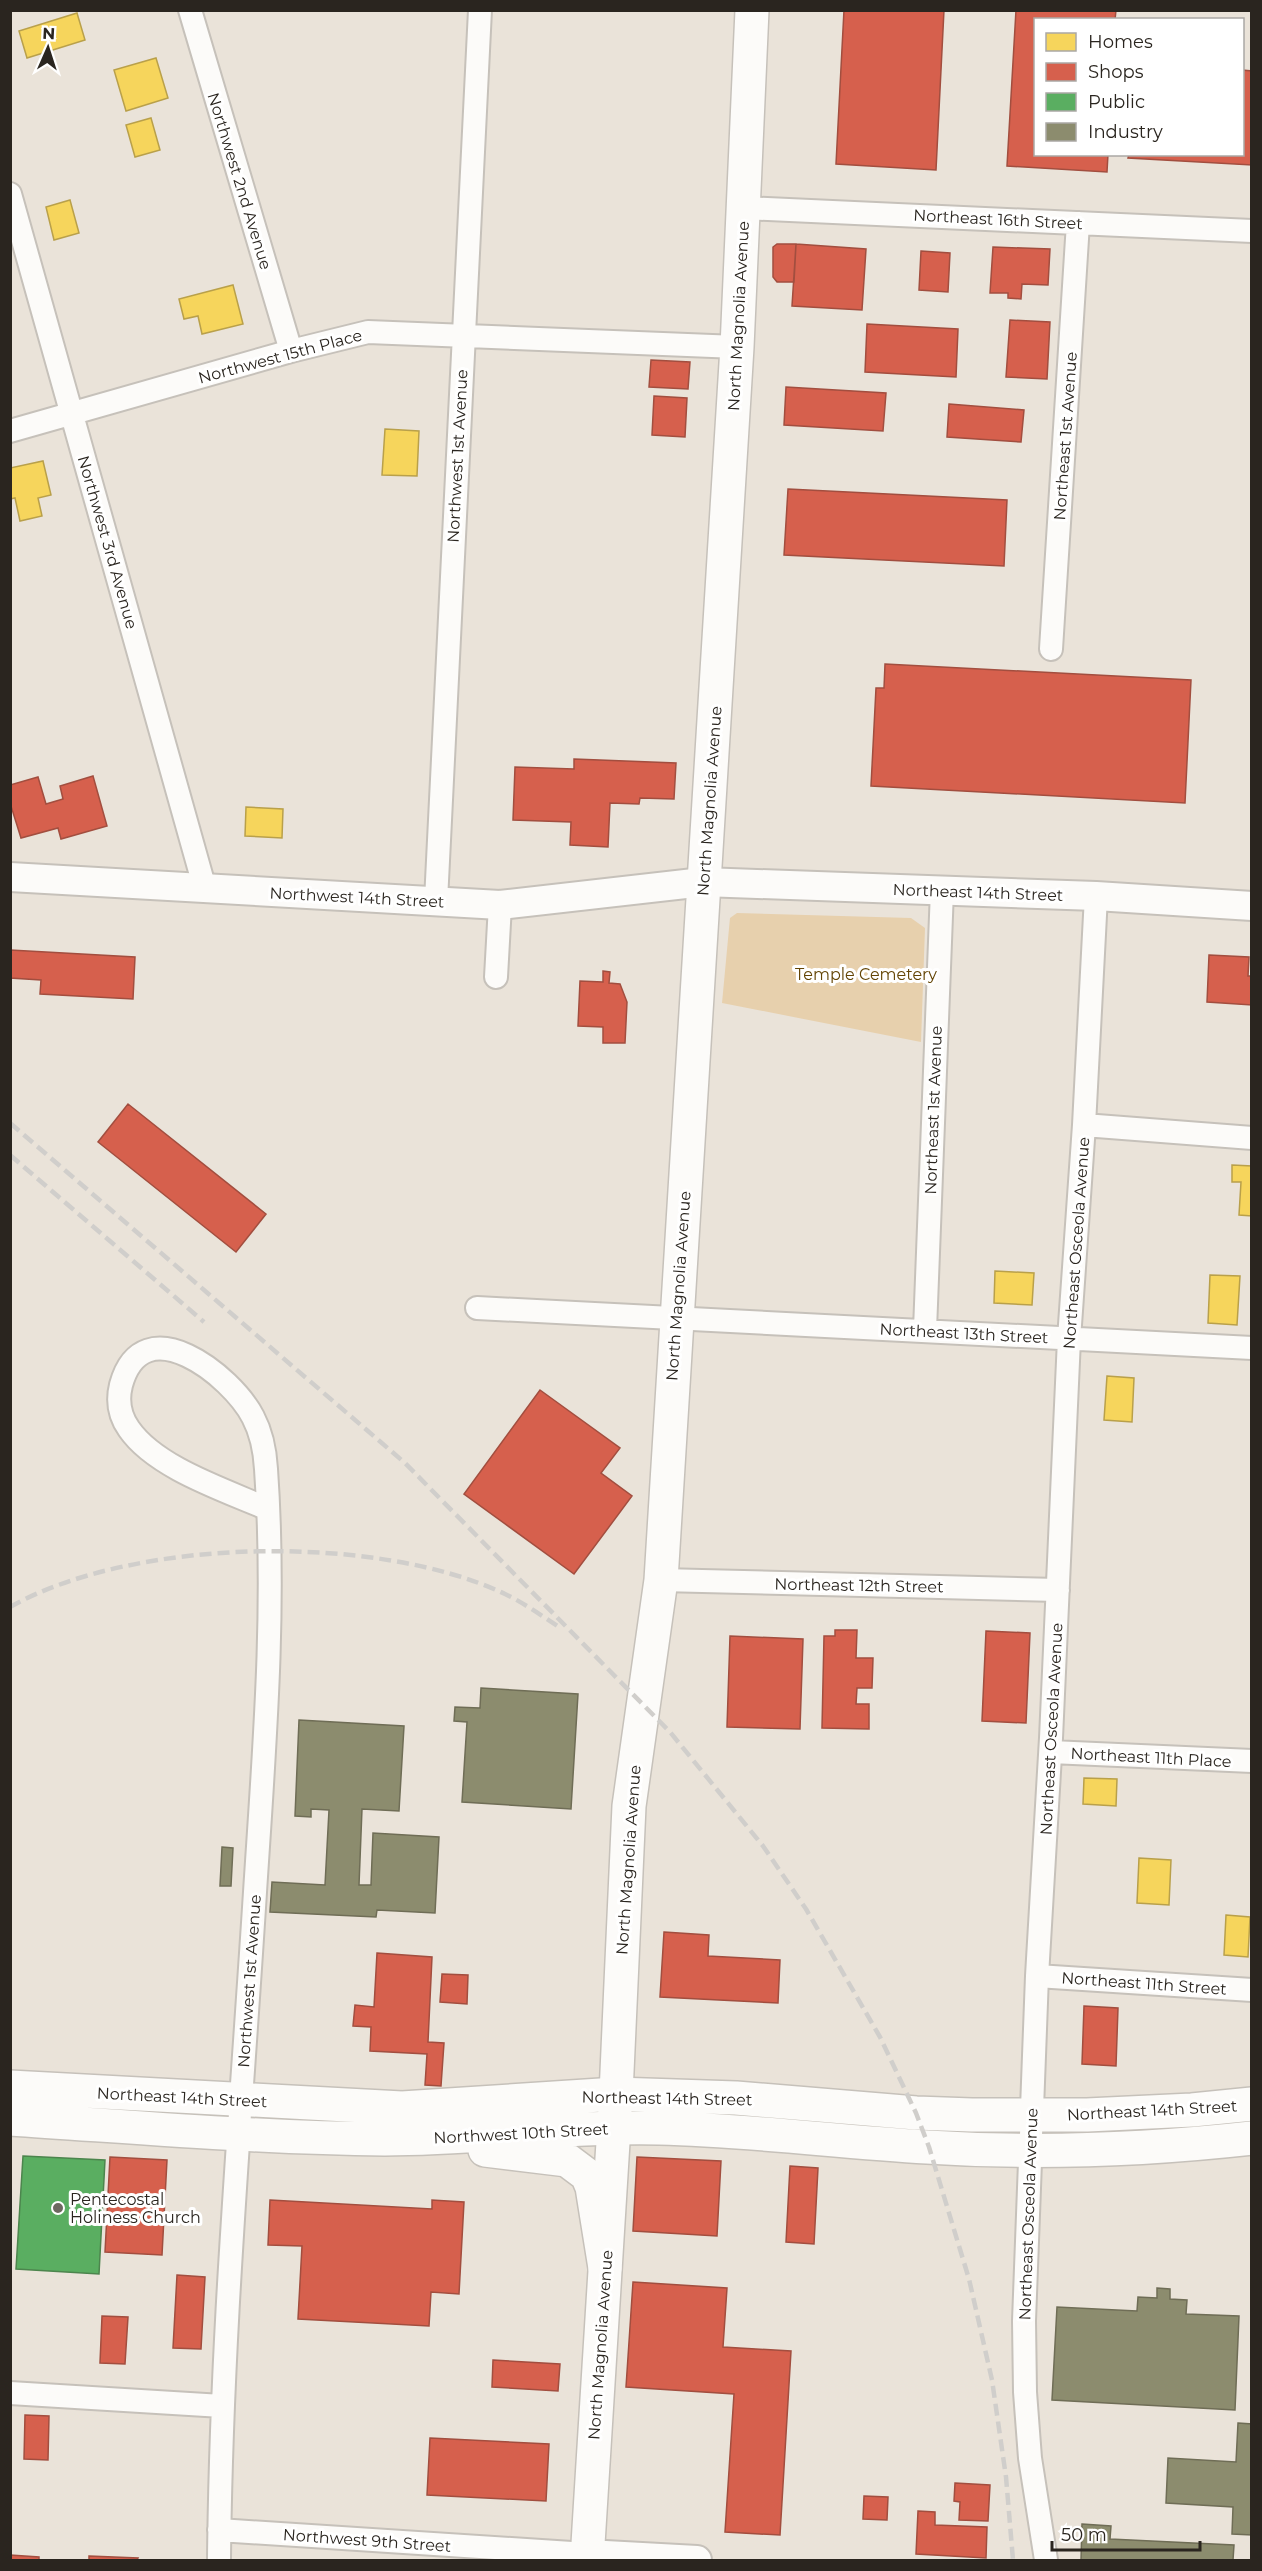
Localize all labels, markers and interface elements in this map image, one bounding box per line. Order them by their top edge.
north arrow [18,18,78,78]
legend [1034,18,1244,156]
text: N [42,24,56,43]
text: Homes [1088,31,1153,53]
text: Shops [1088,61,1144,83]
street label: Northwest 2nd Avenue [204,90,276,272]
text: Public [1088,91,1145,113]
text: Industry [1088,121,1163,143]
street label: Northeast 16th Street [913,206,1084,233]
street label: North Magnolia Avenue [724,220,753,412]
street label: Northwest 15th Place [196,325,364,388]
street label: Northeast 1st Avenue [1050,351,1081,521]
street label: Northwest 1st Avenue [443,369,472,543]
street label: Northwest 3rd Avenue [74,453,141,631]
street label: North Magnolia Avenue [693,705,726,897]
street label: Northeast 14th Street [892,880,1064,905]
street label: Northwest 14th Street [269,883,445,912]
park label: Temple Cemetery [795,965,937,984]
street label: Northeast 1st Avenue [921,1025,946,1195]
street label: Northeast Osceola Avenue [1060,1136,1093,1350]
street label: North Magnolia Avenue [662,1190,695,1382]
street label: Northeast 13th Street [879,1320,1049,1347]
street label: Northeast 12th Street [774,1575,944,1596]
street label: Northeast Osceola Avenue [1036,1622,1067,1836]
street label: Northeast 11th Place [1070,1744,1232,1771]
street label: North Magnolia Avenue [612,1764,645,1956]
street label: Northwest 1st Avenue [234,1894,265,2068]
street label: Northeast 11th Street [1061,1968,1228,1999]
street label: Northeast 14th Street [96,2084,268,2111]
street label: Northeast 14th Street [582,2088,753,2109]
street label: Northeast 14th Street [1066,2097,1238,2124]
street label: Northeast Osceola Avenue [1015,2108,1042,2321]
street label: Northwest 10th Street [433,2119,610,2148]
place label: Pentecostal Holiness Church [70,2190,201,2227]
marker: Pentecostal Holiness Church [51,2201,65,2215]
street label: North Magnolia Avenue [584,2249,617,2441]
scale bar [1052,2514,1200,2552]
text: 50 m [1061,2524,1107,2546]
street label: Northwest 9th Street [282,2525,452,2556]

